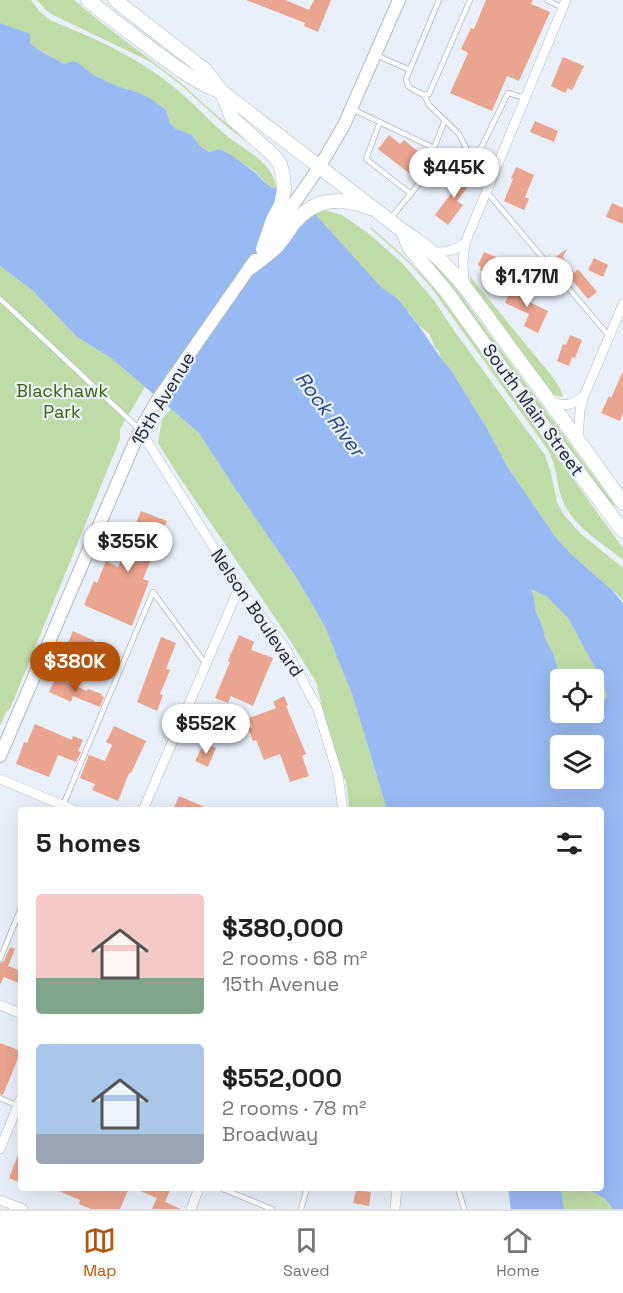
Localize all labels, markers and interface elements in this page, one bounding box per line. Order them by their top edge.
pin: $445K [412,148,496,199]
text: $445K [423,154,485,180]
pin: $1.17M [478,257,576,308]
text: $1.17M [495,263,559,289]
street label: South Main Street [478,339,589,480]
street label: 15th Avenue [126,348,200,450]
water label: Rock River [289,366,372,464]
park label: Blackhawk Park [16,379,108,423]
pin: $355K [86,522,170,573]
text: $355K [98,528,158,554]
street label: Nelson Boulevard [206,544,309,681]
pin: $380K [33,642,117,693]
text: $380K [44,648,106,674]
map controls [550,669,604,789]
button: locate [550,669,604,723]
pin: $552K [164,704,248,755]
text: $552K [176,710,236,736]
button: layers [550,735,604,789]
text: 5 homes [36,826,141,860]
icon: filters [553,827,586,860]
text: $380,000 [222,911,344,945]
icon: home [84,918,156,990]
text: 2 rooms · 68 m² [222,945,367,971]
text: 15th Avenue [222,971,339,997]
text: $552,000 [222,1061,342,1095]
icon: home [84,1068,156,1140]
text: 2 rooms · 78 m² [222,1095,366,1121]
text: Broadway [222,1121,318,1147]
tab: Map [83,1224,117,1281]
tab: Saved [283,1224,330,1281]
tab: Home [496,1224,540,1281]

